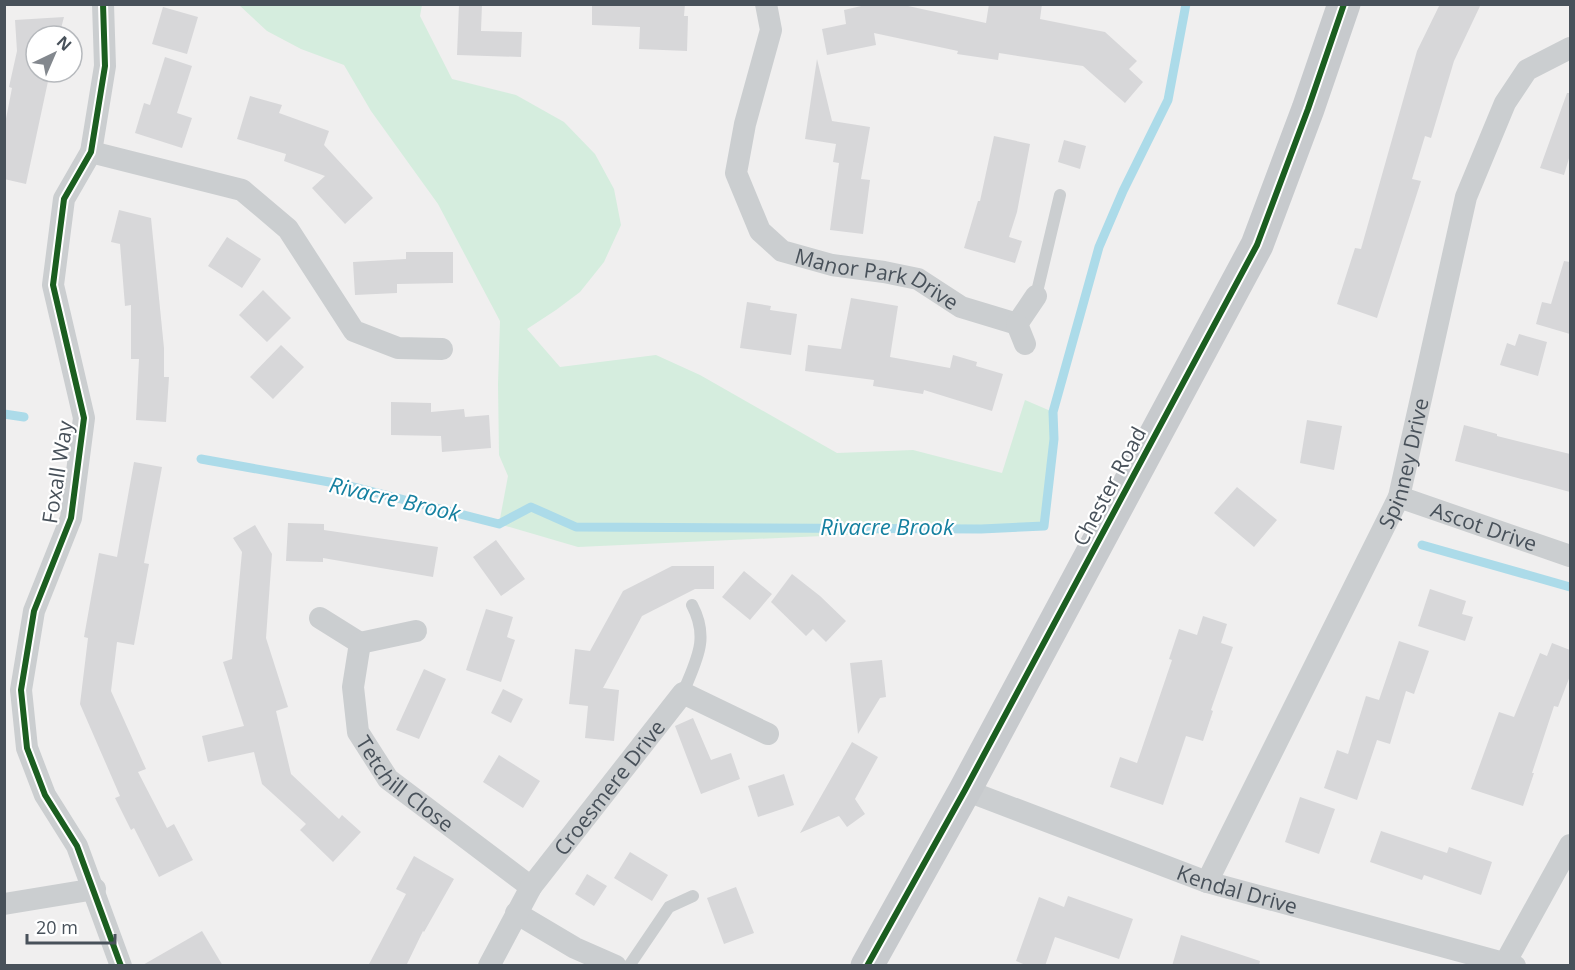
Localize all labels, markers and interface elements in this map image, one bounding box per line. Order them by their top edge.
north arrow [24,24,84,84]
text: N [52,31,77,56]
street label: Manor Park Drive [792,241,964,316]
street label: Spinney Drive [1371,395,1435,533]
street label: Foxall Way [35,418,79,525]
street label: Chester Road [1066,421,1152,551]
water label: Rivacre Brook [327,468,465,528]
street label: Ascot Drive [1427,495,1541,558]
water label: Rivacre Brook [820,511,955,541]
street label: Croesmere Drive [547,714,671,861]
street label: Tetchill Close [350,730,460,838]
street label: Kendal Drive [1173,858,1301,920]
scale bar [27,907,116,945]
text: 20 m [36,915,78,939]

